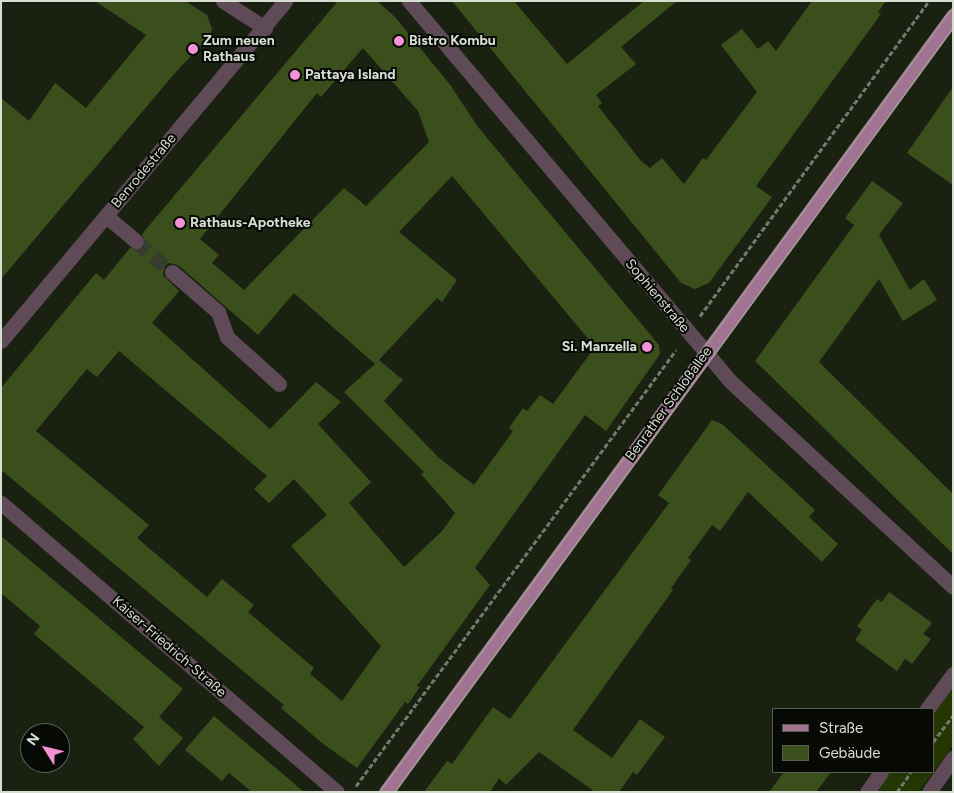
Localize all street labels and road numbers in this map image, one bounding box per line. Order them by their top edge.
street label: Benrodestraße [108,130,180,212]
street label: Sophienstraße [621,256,693,336]
street label: Benrather Schloßallee [622,344,716,464]
street label: Kaiser-Friedrich-Straße [109,593,229,701]

